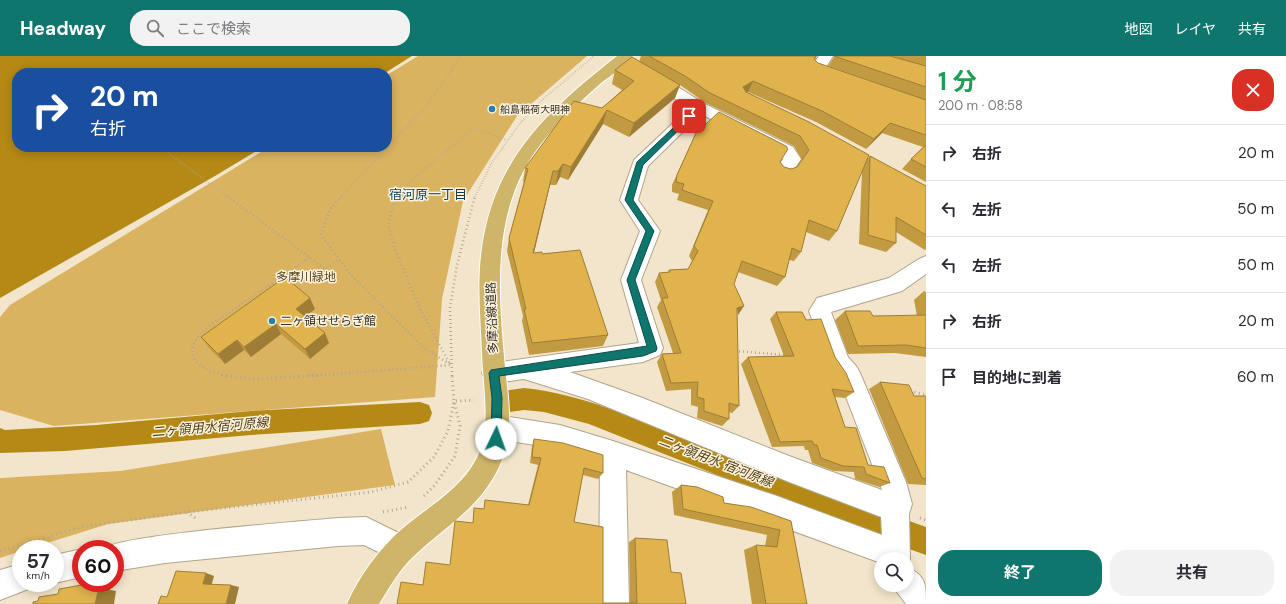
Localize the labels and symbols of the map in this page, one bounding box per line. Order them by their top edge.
pin [672,99,706,133]
place label: 船島稲荷大明神 [500,103,570,116]
marker: 船島稲荷大明神 [487,104,497,114]
district label: 宿河原一丁目 [389,186,467,203]
park label: 多摩川緑地 [276,269,336,285]
street label: 多摩沿線道路 [483,282,501,354]
place label: 二ヶ領せせらぎ館 [280,313,376,329]
marker: 二ヶ領せせらぎ館 [267,316,277,326]
water label: 二ヶ領用水宿河原線 [151,413,271,441]
position arrow [475,418,517,460]
water label: 二ヶ領用水 宿河原線 [657,431,777,491]
speed limit sign: 60 [72,540,124,592]

